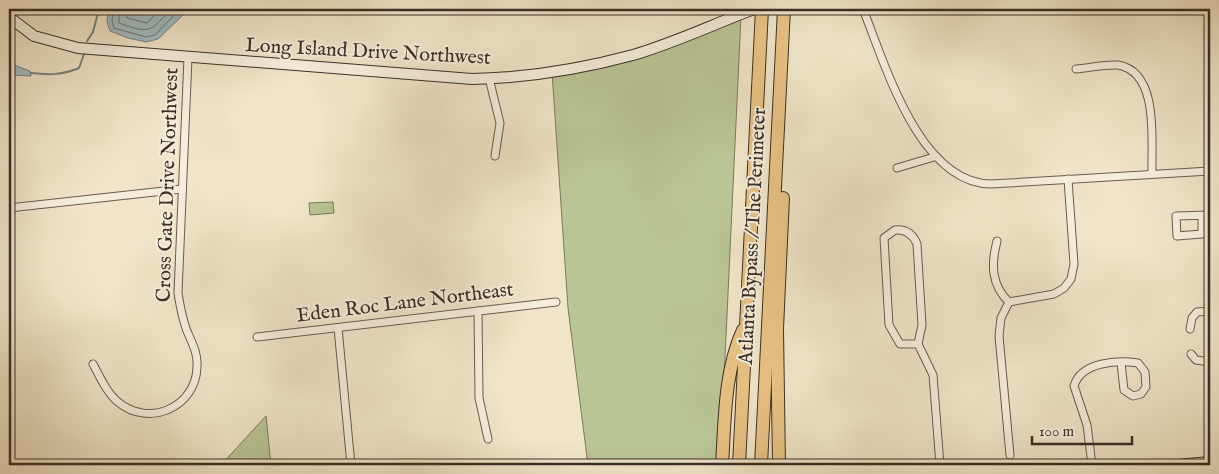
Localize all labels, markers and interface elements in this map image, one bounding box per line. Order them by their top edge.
street label: Long Island Drive Northwest [245,33,491,71]
street label: Cross Gate Drive Northwest [151,67,185,303]
street label: Atlanta Bypass / The Perimeter [734,106,772,366]
street label: Eden Roc Lane Northeast [295,277,515,329]
scale bar [1032,414,1132,446]
text: 100 m [1039,422,1075,441]

